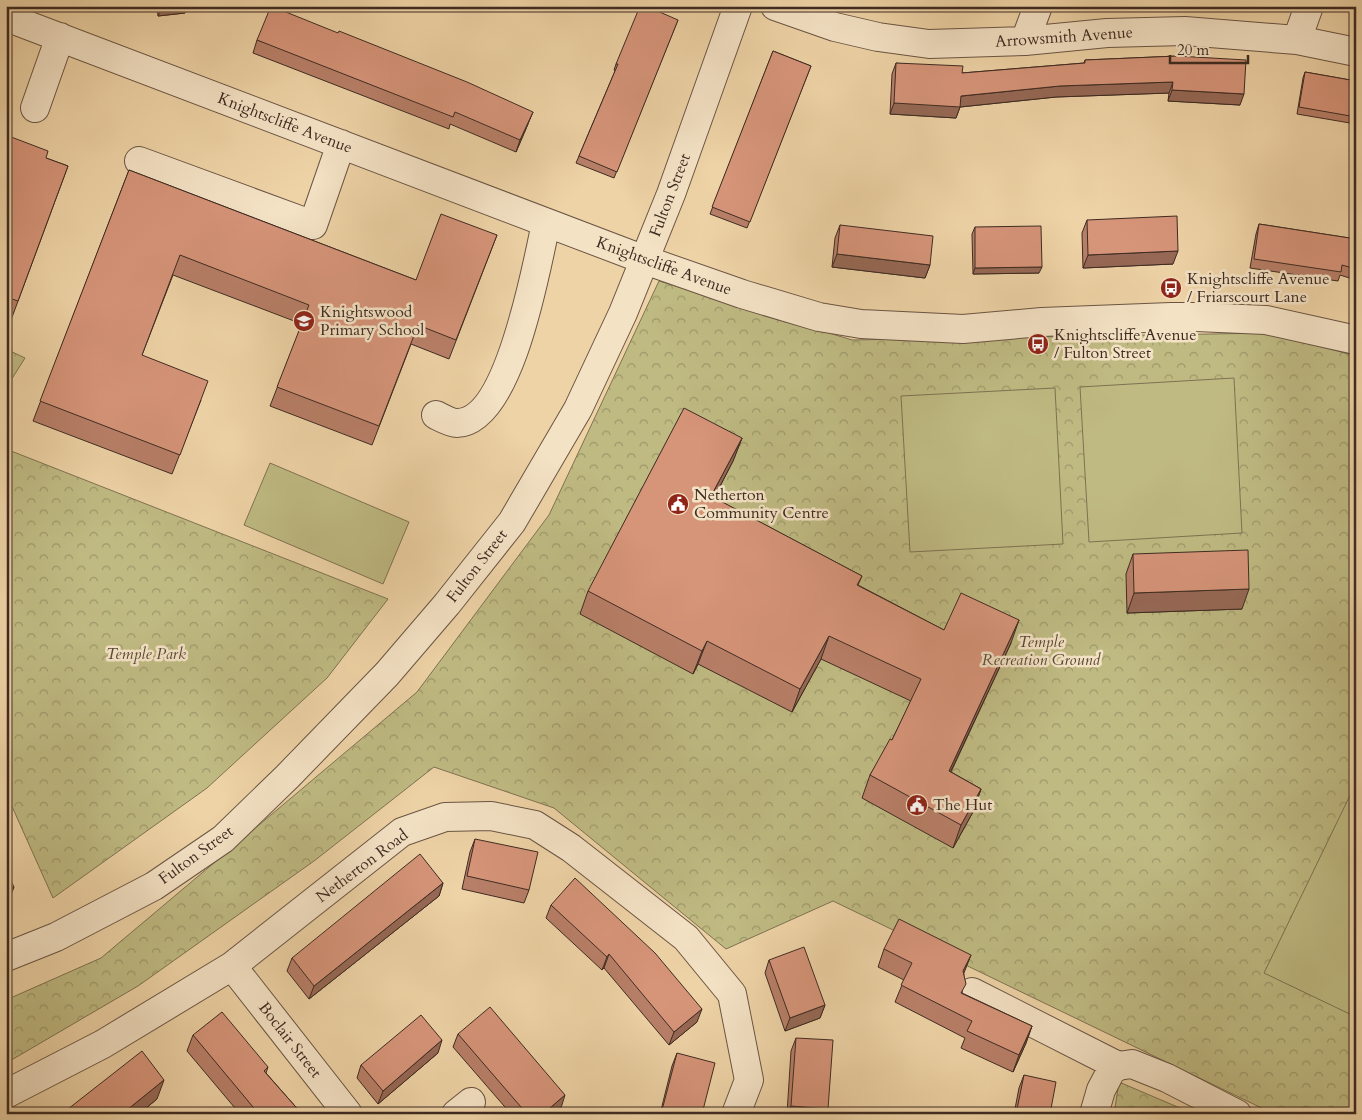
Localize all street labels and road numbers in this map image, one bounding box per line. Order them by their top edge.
street label: Arrowsmith Avenue [994,21,1134,53]
street label: Knightscliffe Avenue [215,87,355,159]
street label: Fulton Street [644,150,696,240]
street label: Knightscliffe Avenue [593,231,735,301]
street label: Fulton Street [441,525,513,607]
street label: Fulton Street [154,820,238,890]
street label: Netherton Road [311,824,413,908]
street label: Boclair Street [253,997,327,1083]

